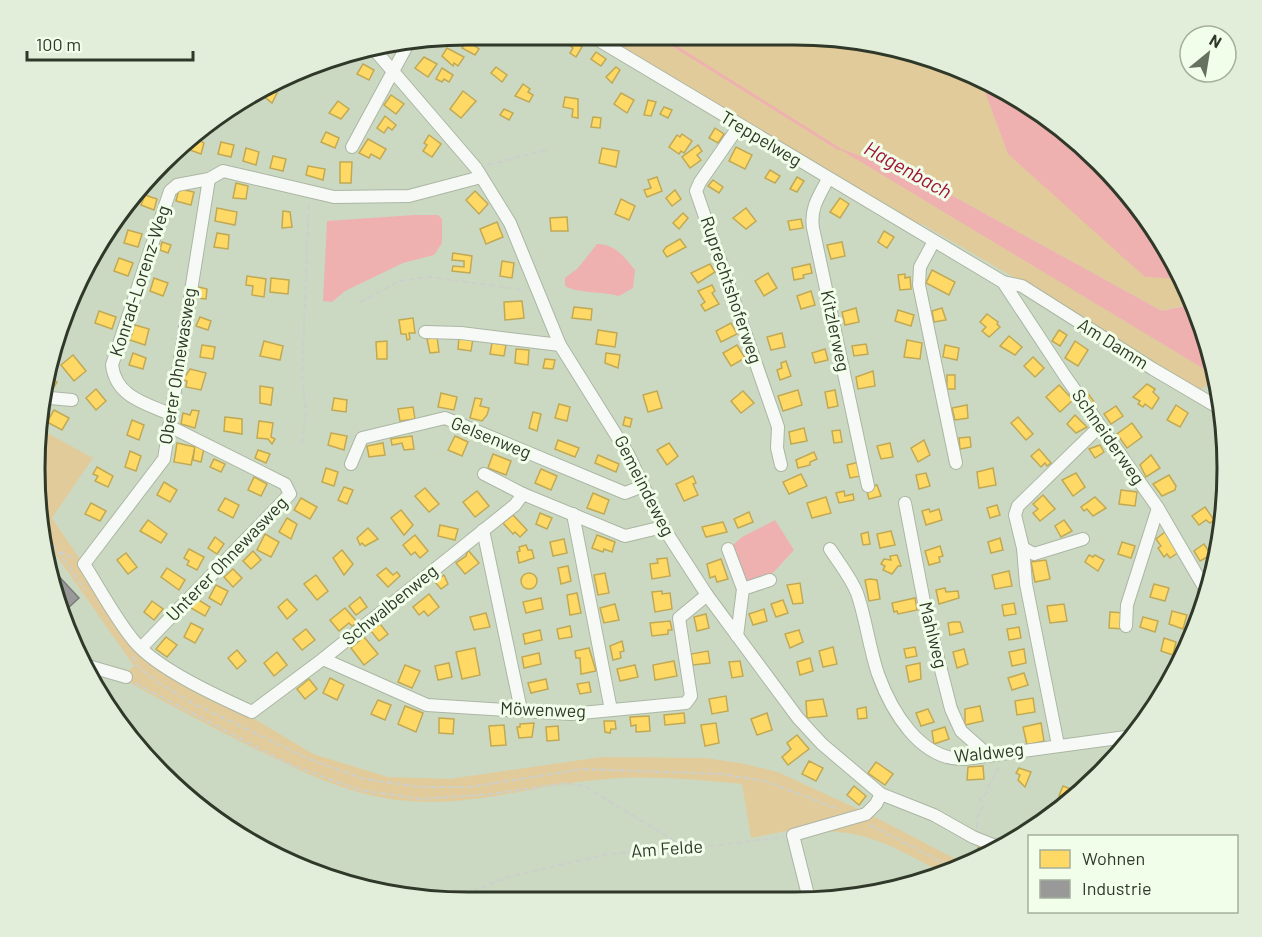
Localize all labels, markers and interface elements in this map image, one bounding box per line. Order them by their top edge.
scale bar [27,24,194,62]
north arrow [1178,24,1238,84]
text: N [1206,30,1225,51]
text: 100 m [36,33,81,55]
street label: Treppelweg [717,105,806,171]
water label: Hagenbach [861,135,956,203]
street label: Konrad-Lorenz-Weg [104,202,174,359]
street label: Ruprechtshoferweg [696,213,767,366]
street label: Oberer Ohnewasweg [154,286,200,446]
street label: Kitzlerweg [817,288,855,374]
street label: Am Damm [1074,313,1153,374]
street label: Schneiderweg [1068,384,1150,488]
street label: Gelsenweg [448,411,535,463]
street label: Gemeindeweg [610,431,680,540]
street label: Unterer Ohnewasweg [161,491,292,625]
street label: Schwalbenweg [337,559,441,649]
street label: Mahlweg [915,599,953,670]
street label: Möwenweg [500,697,586,721]
street label: Waldweg [953,737,1025,767]
street label: Am Felde [630,835,704,861]
legend [1028,835,1238,913]
text: Wohnen [1082,847,1145,869]
text: Industrie [1082,877,1152,899]

